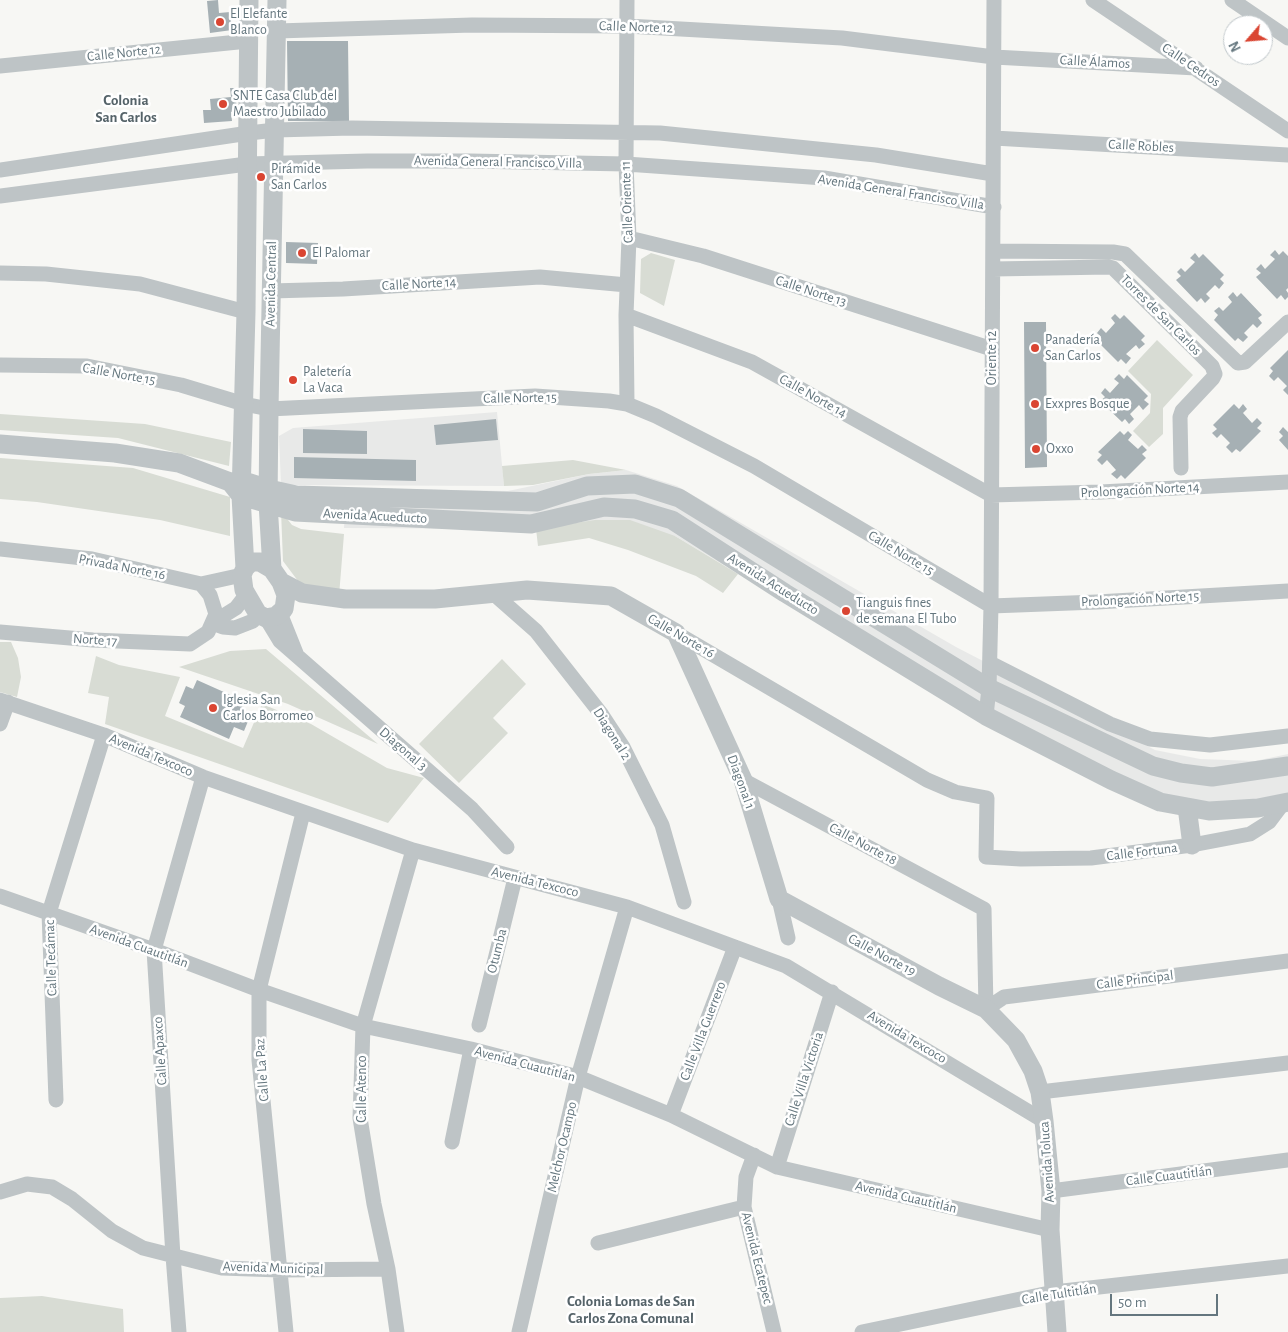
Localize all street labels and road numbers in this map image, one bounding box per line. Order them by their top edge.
street label: Calle Norte 12 [599,17,673,37]
street label: Calle Cedros [1159,39,1223,91]
street label: Calle Norte 12 [86,41,162,65]
street label: Calle Álamos [1059,52,1131,72]
street label: Calle Robles [1108,136,1174,156]
street label: Avenida General Francisco Villa [414,152,582,172]
street label: Calle Oriente 11 [617,160,637,244]
street label: Avenida General Francisco Villa [817,171,985,213]
street label: Avenida Central [262,241,280,327]
street label: Torres de San Carlos [1117,271,1205,359]
street label: Calle Norte 13 [773,272,849,310]
street label: Calle Norte 14 [381,274,457,294]
street label: Oriente 12 [984,331,1000,385]
street label: Calle Norte 15 [81,359,157,389]
street label: Calle Norte 14 [776,371,850,421]
street label: Calle Norte 15 [483,389,557,407]
street label: Prolongación Norte 14 [1080,478,1200,502]
street label: Avenida Acueducto [322,505,428,527]
street label: Calle Norte 15 [865,527,937,579]
street label: Avenida Acueducto [724,549,822,619]
street label: Privada Norte 16 [77,550,167,584]
street label: Prolongación Norte 15 [1081,588,1199,610]
street label: Calle Norte 16 [645,610,717,662]
street label: Norte 17 [72,630,118,650]
street label: Diagonal 2 [589,705,635,763]
street label: Diagonal 3 [376,724,430,774]
street label: Avenida Texcoco [107,730,195,780]
street label: Diagonal 1 [723,752,759,812]
street label: Calle Norte 18 [826,819,900,869]
street label: Calle Fortuna [1106,839,1178,865]
street label: Avenida Texcoco [490,863,580,901]
street label: Calle Tecámac [41,920,61,996]
street label: Avenida Cuautitlán [87,920,191,972]
street label: Otumba [483,927,511,975]
street label: Calle Norte 19 [845,930,919,980]
street label: Calle Principal [1096,967,1174,993]
street label: Calle Villa Guerrero [676,979,730,1083]
street label: Avenida Texcoco [864,1007,950,1067]
street label: Calle Apaxco [149,1016,171,1086]
street label: Calle Villa Victoria [781,1030,827,1128]
street label: Calle La Paz [251,1038,273,1102]
street label: Avenida Cuautitlán [473,1042,577,1086]
street label: Calle Atenco [354,1055,370,1123]
street label: Melchor Ocampo [543,1100,581,1194]
street label: Avenida Toluca [1036,1121,1058,1203]
street label: Calle Cuautitlán [1125,1162,1213,1190]
street label: Avenida Cuautitlán [854,1177,958,1217]
street label: Avenida Ecatepec [737,1210,777,1306]
street label: Avenida Municipal [222,1258,324,1278]
street label: Calle Tultitlán [1021,1280,1097,1308]

